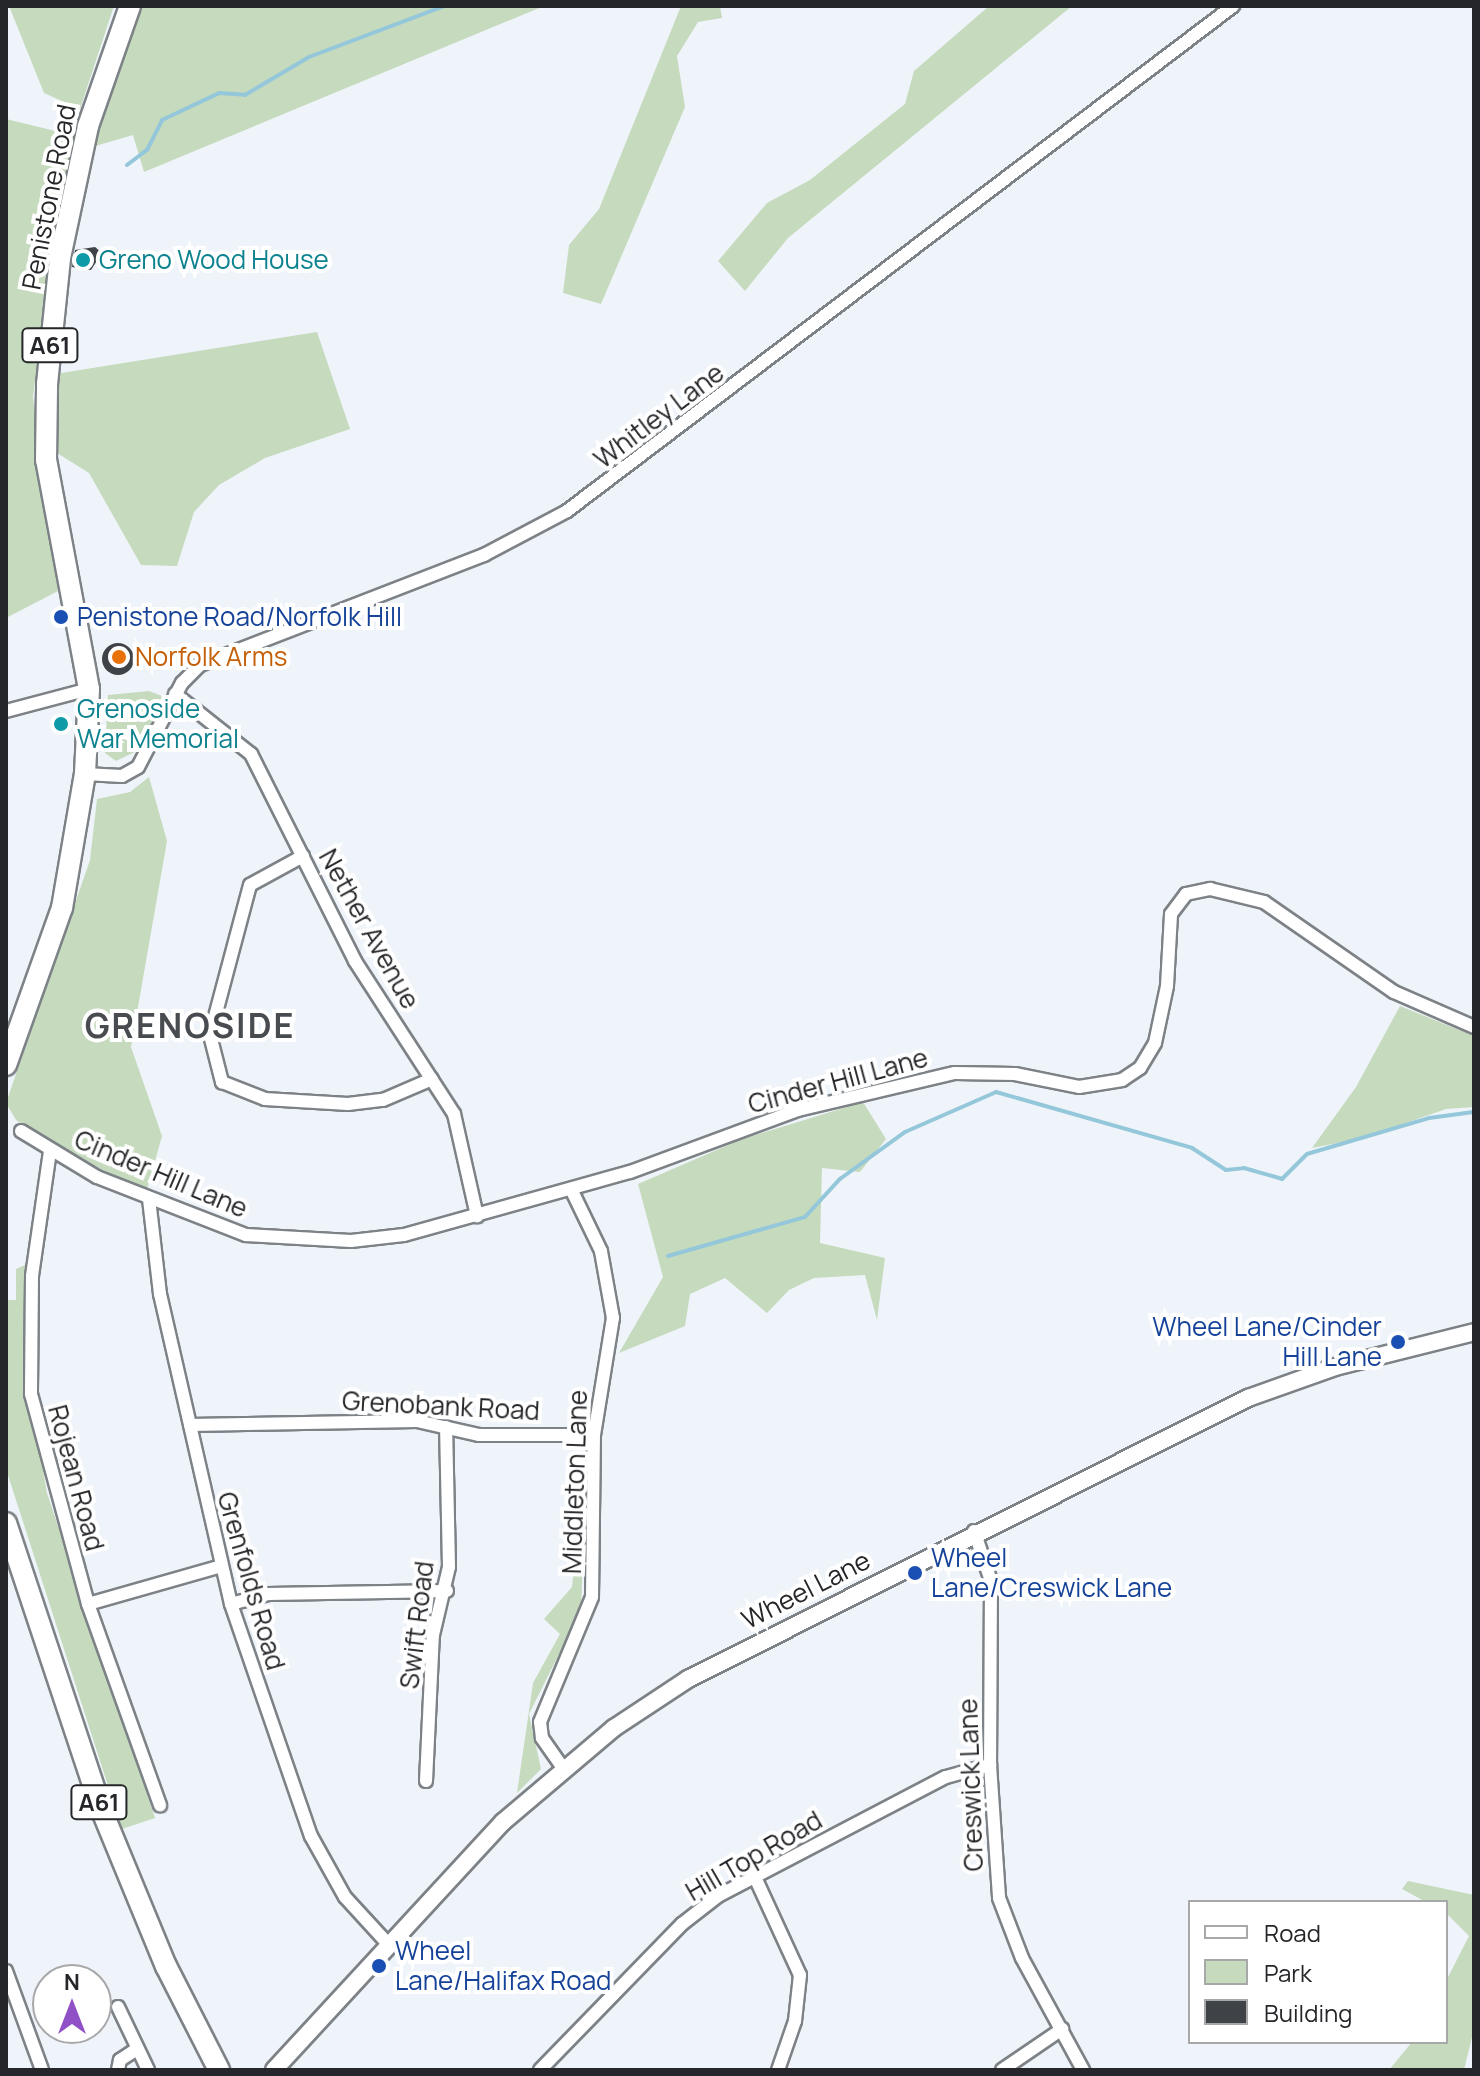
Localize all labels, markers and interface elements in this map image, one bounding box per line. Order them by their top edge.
street label: Penistone Road [16,102,82,292]
place label: Greno Wood House [99,244,329,276]
marker: Greno Wood House [74,251,92,269]
road number: A61 [20,325,80,365]
street label: Whitley Lane [588,357,730,475]
place label: Penistone Road/Norfolk Hill [77,601,402,633]
marker: Penistone Road/Norfolk Hill [52,608,70,626]
place label: Norfolk Arms [135,641,287,673]
marker: Norfolk Arms [110,648,128,666]
place label: Grenoside War Memorial [77,693,239,754]
marker: Grenoside War Memorial [52,715,70,733]
street label: Nether Avenue [312,844,426,1014]
district label: GRENOSIDE [85,1006,295,1046]
street label: Cinder Hill Lane [745,1042,931,1120]
street label: Cinder Hill Lane [70,1124,252,1224]
place label: Wheel Lane/Cinder Hill Lane [1152,1311,1382,1372]
marker: Wheel Lane/Cinder Hill Lane [1389,1333,1407,1351]
street label: Grenobank Road [341,1385,541,1427]
street label: Middleton Lane [556,1389,594,1575]
street label: Rojean Road [42,1402,110,1554]
street label: Grenfolds Road [211,1488,291,1674]
place label: Wheel Lane/Creswick Lane [931,1542,1172,1604]
street label: Wheel Lane [737,1544,875,1636]
street label: Swift Road [394,1559,440,1691]
marker: Wheel Lane/Creswick Lane [906,1564,924,1582]
street label: Creswick Lane [952,1698,990,1872]
road number: A61 [69,1782,129,1822]
street label: Hill Top Road [680,1804,828,1908]
legend [1188,1900,1448,2044]
text: Road [1264,1916,1321,1949]
place label: Wheel Lane/Halifax Road [395,1935,612,1996]
text: Park [1264,1956,1312,1989]
marker: Wheel Lane/Halifax Road [370,1957,388,1975]
north arrow [32,1964,112,2044]
text: N [64,1967,80,1997]
text: Building [1264,1996,1352,2029]

